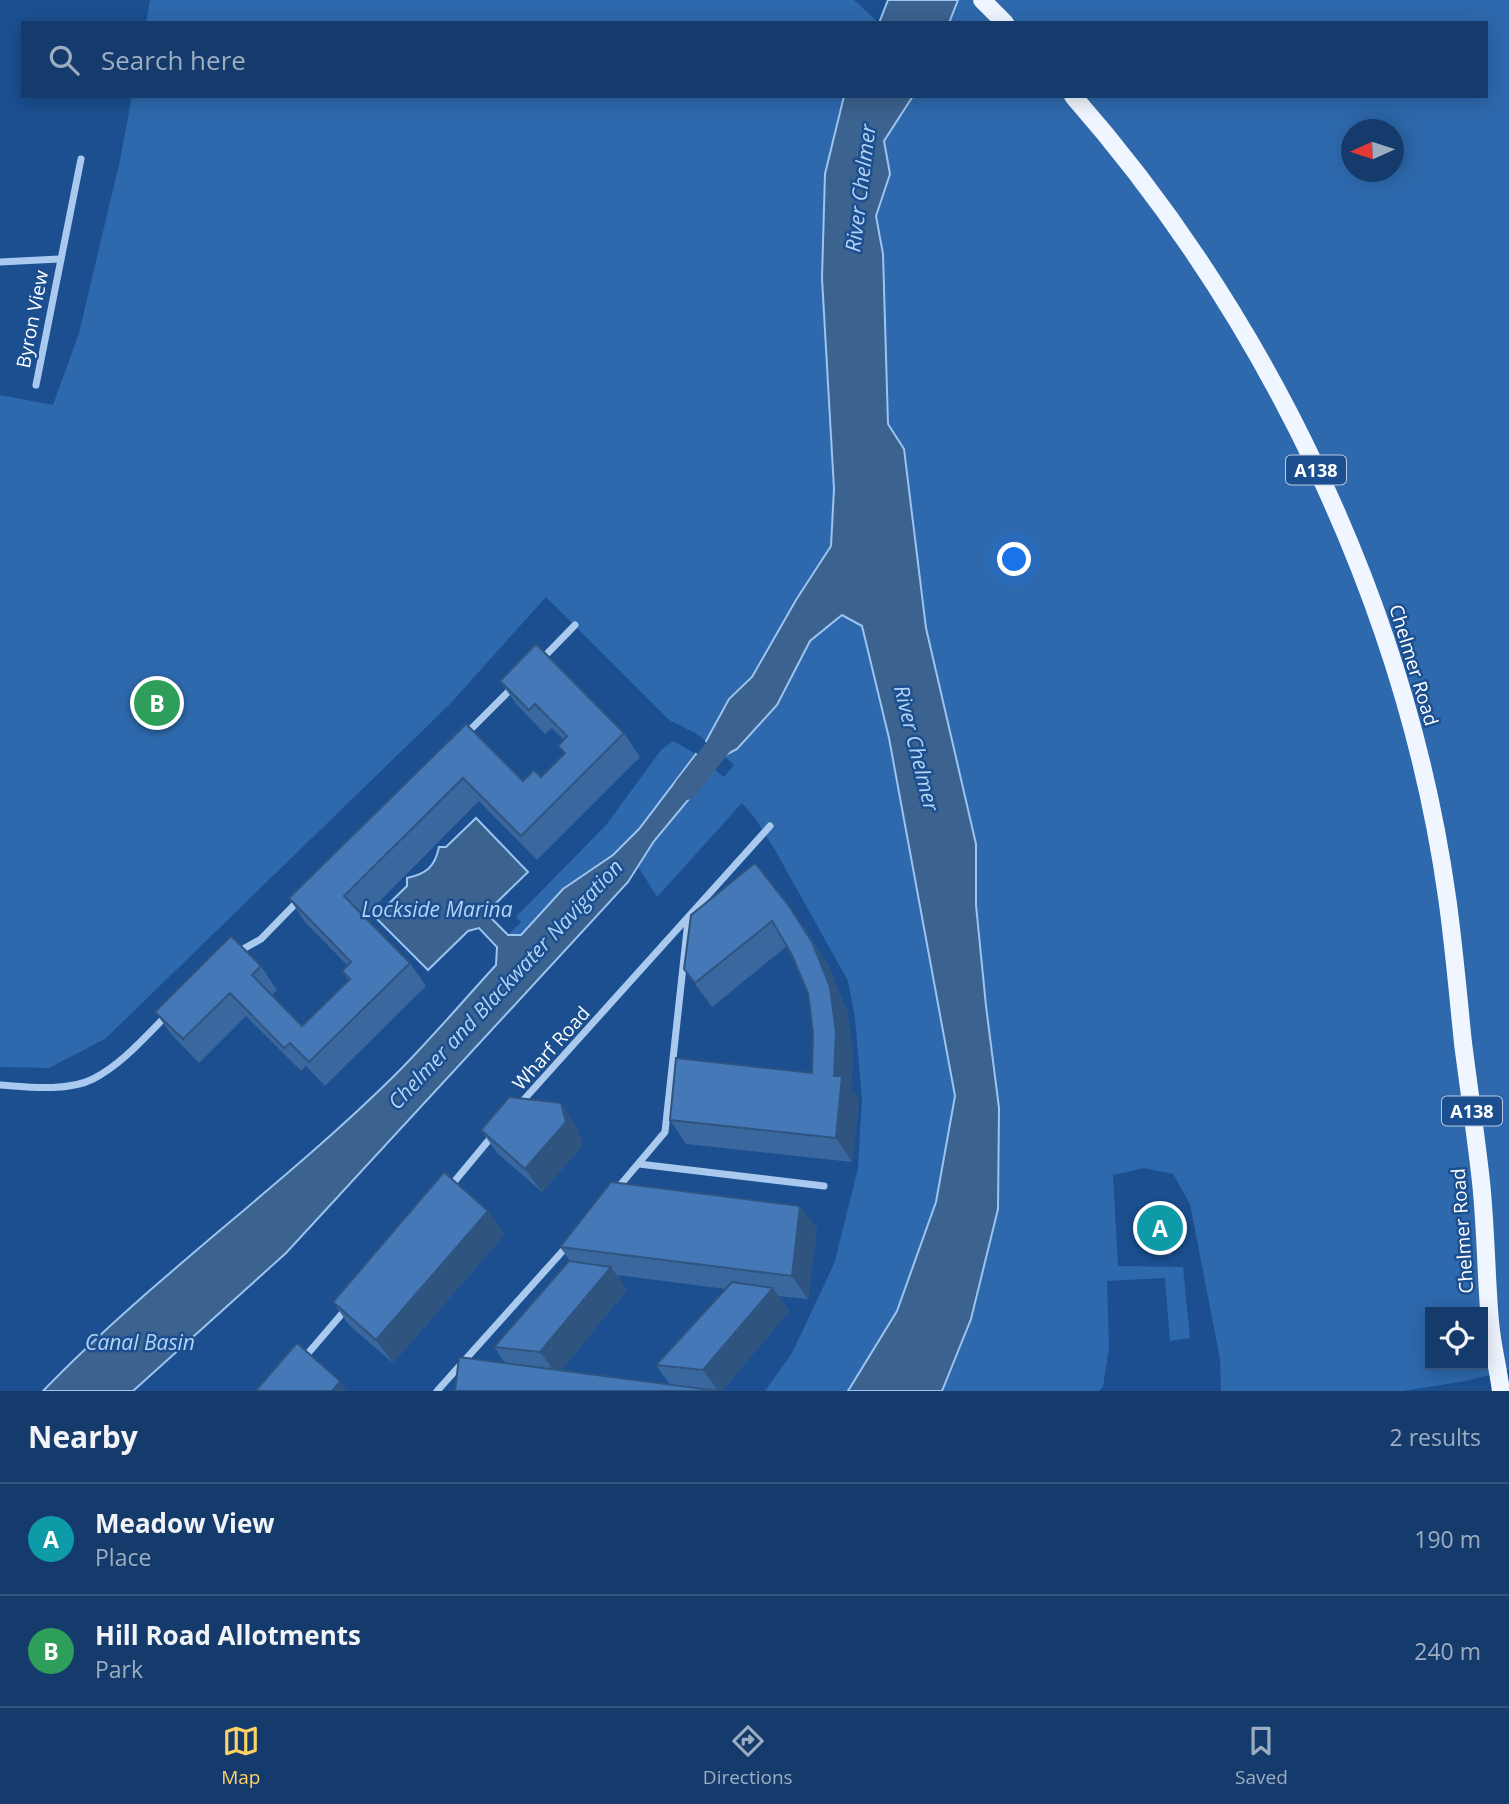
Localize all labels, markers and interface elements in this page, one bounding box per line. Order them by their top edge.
search box [21,21,1488,98]
icon: search [45,41,83,79]
text: Search here [101,42,246,78]
north arrow [1341,119,1404,182]
water label: River Chelmer [838,122,882,253]
street label: Byron View [10,268,54,370]
road number: A138 [1286,456,1346,484]
your location [997,542,1031,576]
street label: Chelmer Road [1383,601,1445,729]
pin: B [134,677,180,729]
water label: River Chelmer [888,682,946,814]
water label: Chelmer and Blackwater Navigation [381,853,629,1115]
water label: Lockside Marina [361,895,513,923]
street label: Wharf Road [506,1001,596,1095]
road number: A138 [1442,1096,1502,1126]
street label: Chelmer Road [1445,1168,1479,1294]
pin: A [1137,1202,1183,1254]
map controls [1425,1307,1488,1370]
button: locate [1425,1307,1488,1370]
water label: Canal Basin [85,1328,195,1356]
text: Nearby [28,1416,138,1457]
text: 2 results [1390,1421,1481,1453]
text: Meadow View [95,1505,275,1541]
text: A [43,1523,59,1555]
text: 190 m [1414,1523,1481,1555]
text: Place [95,1541,151,1573]
text: Hill Road Allotments [95,1617,361,1653]
text: B [43,1635,59,1667]
text: 240 m [1414,1635,1481,1667]
text: Park [95,1653,143,1685]
tab: Map [221,1722,260,1790]
tab: Directions [703,1722,793,1790]
tab: Saved [1235,1722,1288,1790]

